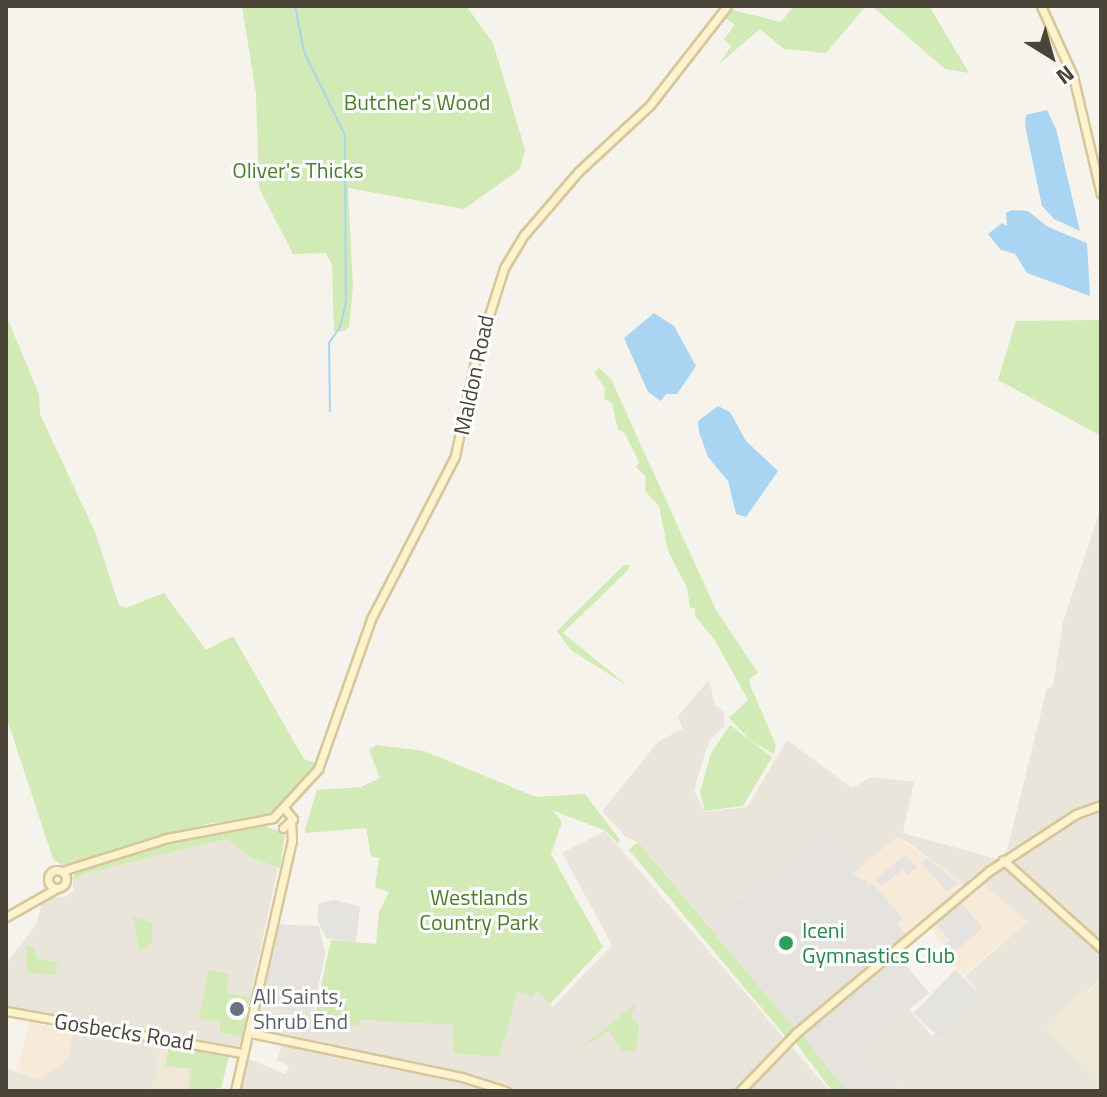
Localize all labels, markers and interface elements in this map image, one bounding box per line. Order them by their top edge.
north arrow [1011,16,1091,96]
text: N [1049,57,1082,93]
park label: Butcher's Wood [344,90,490,116]
park label: Oliver's Thicks [232,158,364,184]
street label: Maldon Road [448,313,500,437]
park label: Westlands Country Park [419,884,539,936]
place label: Iceni Gymnastics Club [802,917,955,968]
marker: Iceni Gymnastics Club [777,934,795,952]
place label: All Saints, Shrub End [253,983,348,1034]
marker: All Saints, Shrub End [228,1000,246,1018]
street label: Gosbecks Road [52,1008,196,1056]

